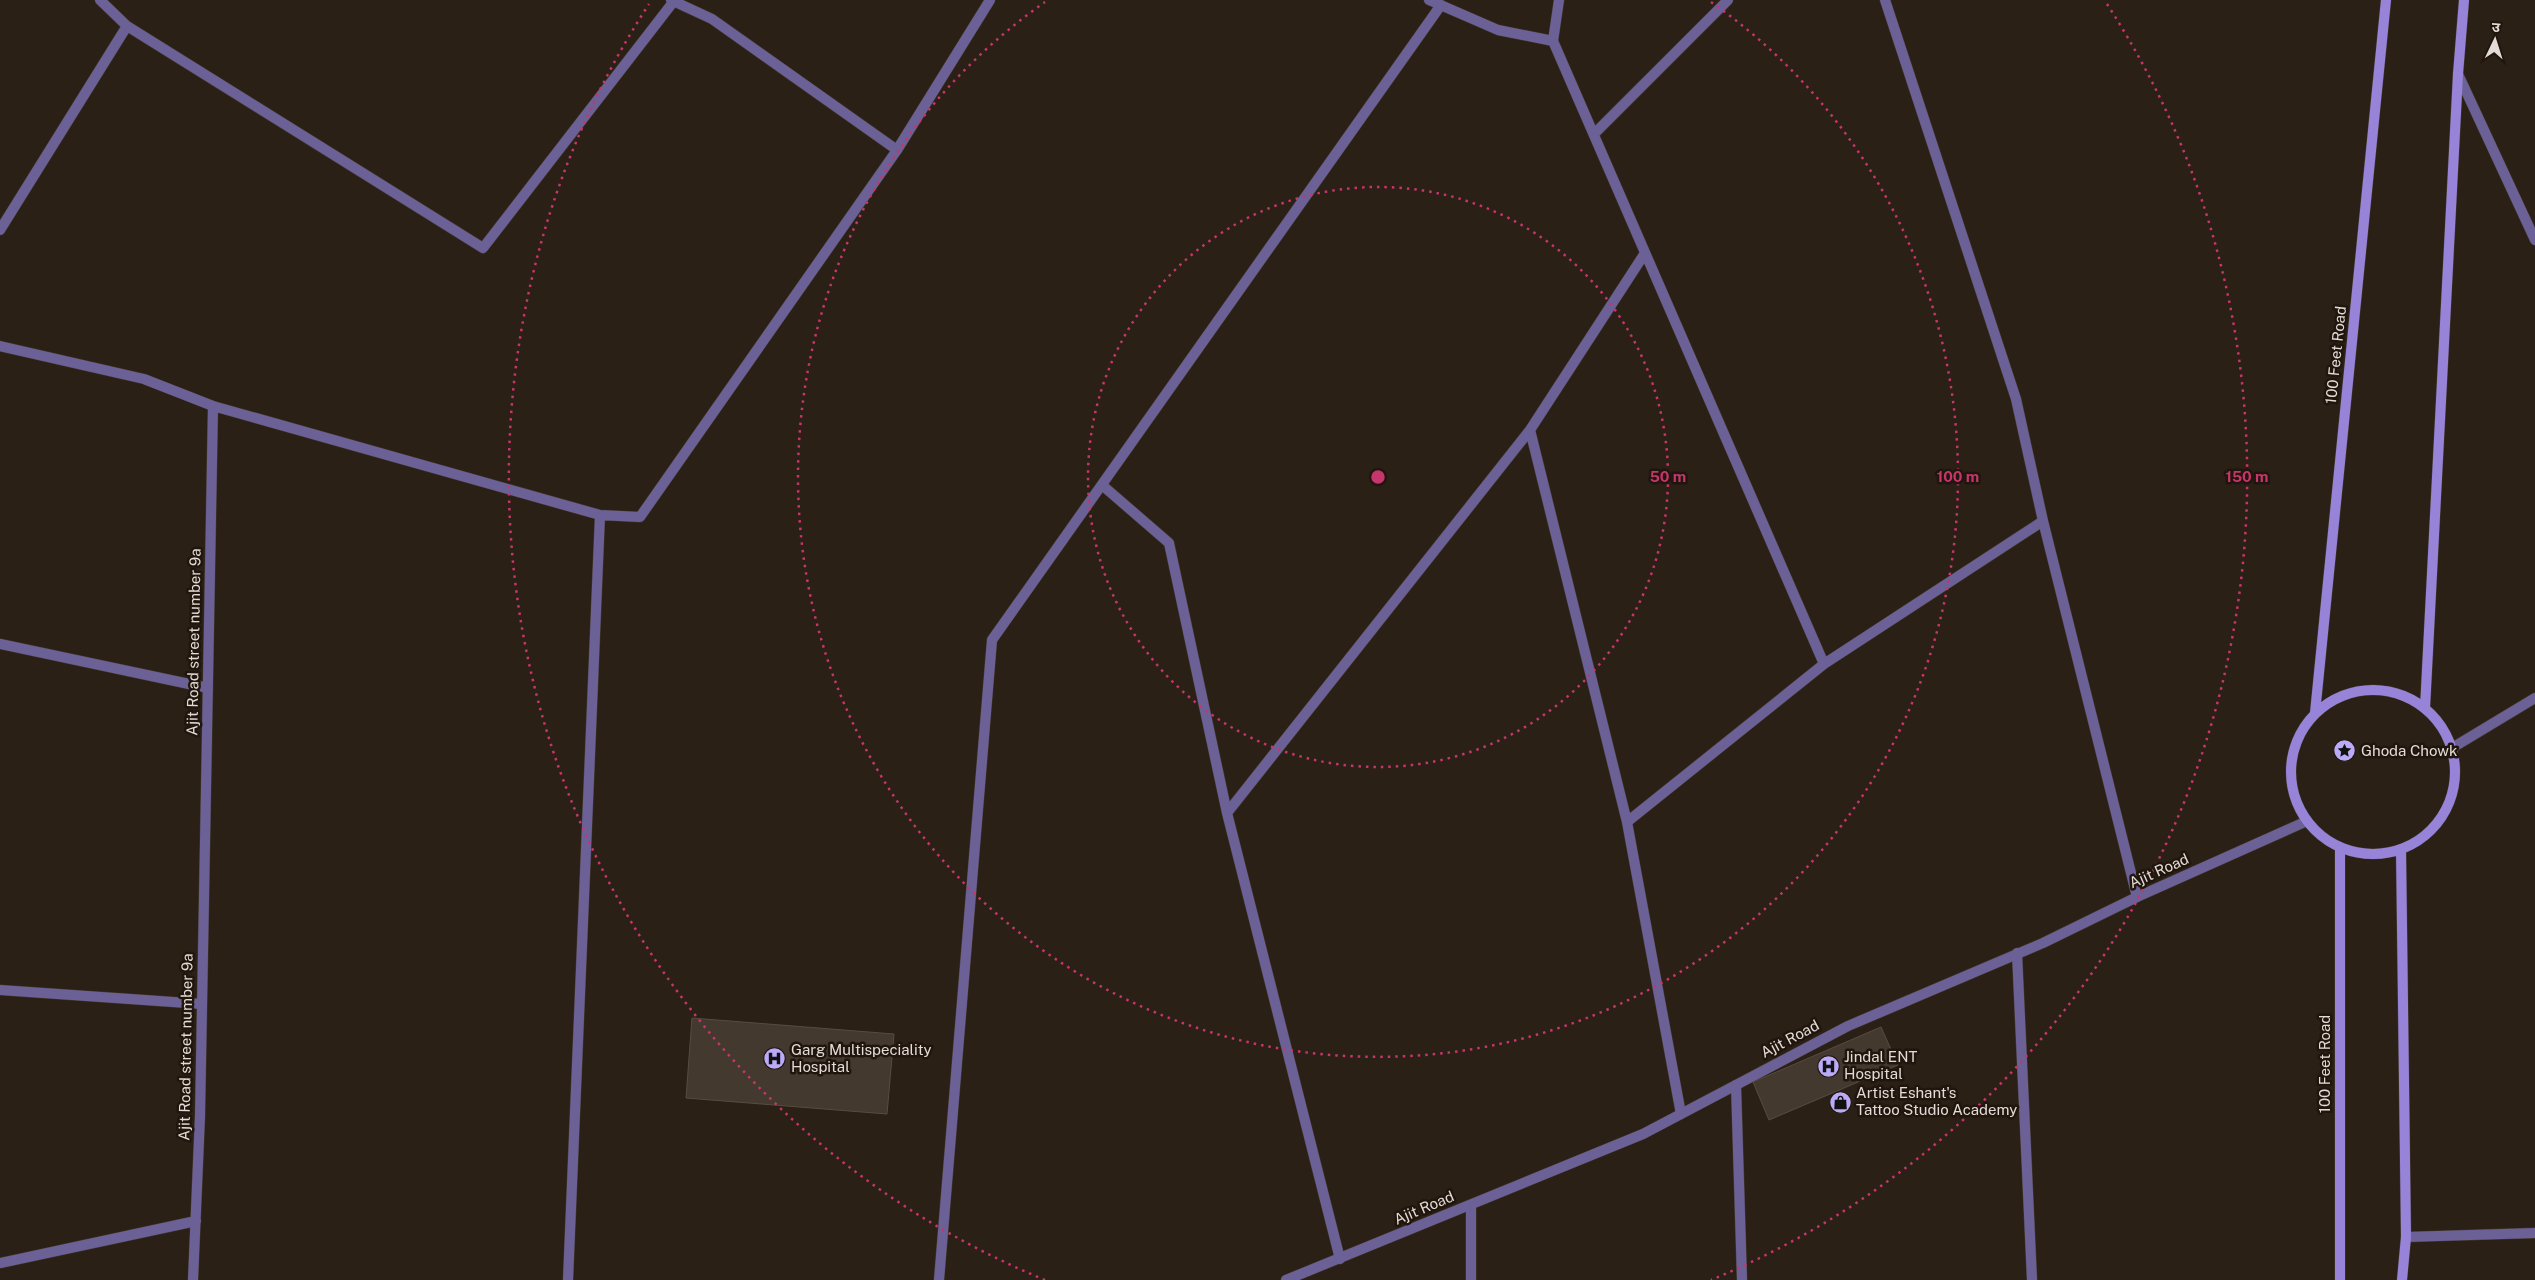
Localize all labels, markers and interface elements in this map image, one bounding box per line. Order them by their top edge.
north arrow [2470,15,2520,65]
text: उ [2491,19,2501,35]
street label: 100 Feet Road [2322,305,2349,405]
centre of rings [1369,468,1387,486]
text: 50 m [1650,468,1686,485]
text: 100 m [1937,468,1979,485]
text: 150 m [2225,468,2269,485]
street label: Ajit Road street number 9a [183,548,204,736]
place icon: Ghoda Chowk [2333,739,2357,763]
place label: Ghoda Chowk [2361,742,2458,759]
street label: Ajit Road [2126,850,2191,891]
street label: Ajit Road street number 9a [175,953,196,1141]
street label: 100 Feet Road [2316,1015,2333,1113]
street label: Ajit Road [1758,1016,1822,1061]
place label: Garg Multispeciality Hospital [791,1041,932,1075]
hospital icon: Garg Multispeciality Hospital [763,1047,787,1071]
place label: Jindal ENT Hospital [1844,1048,1917,1082]
hospital icon: Jindal ENT Hospital [1816,1054,1840,1078]
place label: Artist Eshant's Tattoo Studio Academy [1856,1084,2017,1118]
shop icon: Artist Eshant's Tattoo Studio Academy [1828,1090,1852,1114]
street label: Ajit Road [1391,1187,1456,1228]

